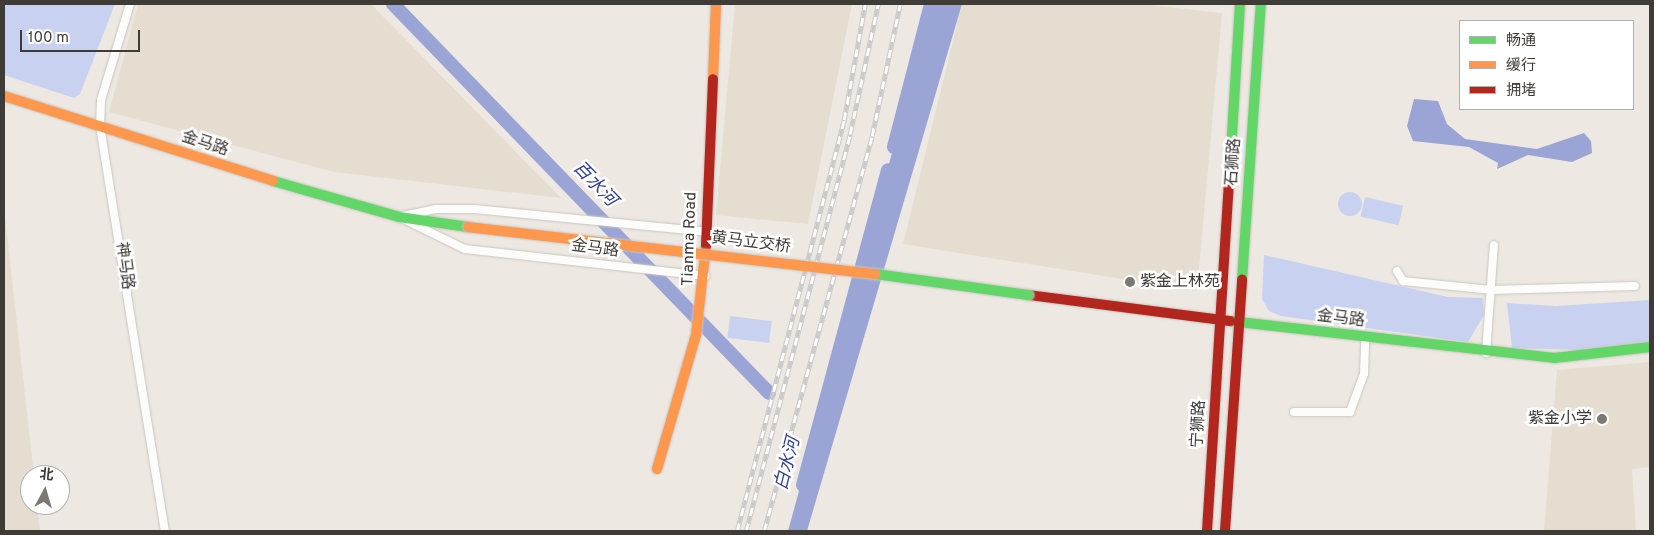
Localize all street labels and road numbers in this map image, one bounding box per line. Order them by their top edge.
street label: 金马路 [179,127,231,161]
street label: 石狮路 [1223,137,1245,187]
street label: Tianma Road [679,192,701,286]
street label: 黄马立交桥 [710,229,792,257]
street label: 金马路 [570,237,620,261]
street label: 神马路 [111,241,137,291]
street label: 金马路 [1316,307,1366,331]
street label: 宁狮路 [1188,400,1210,448]

